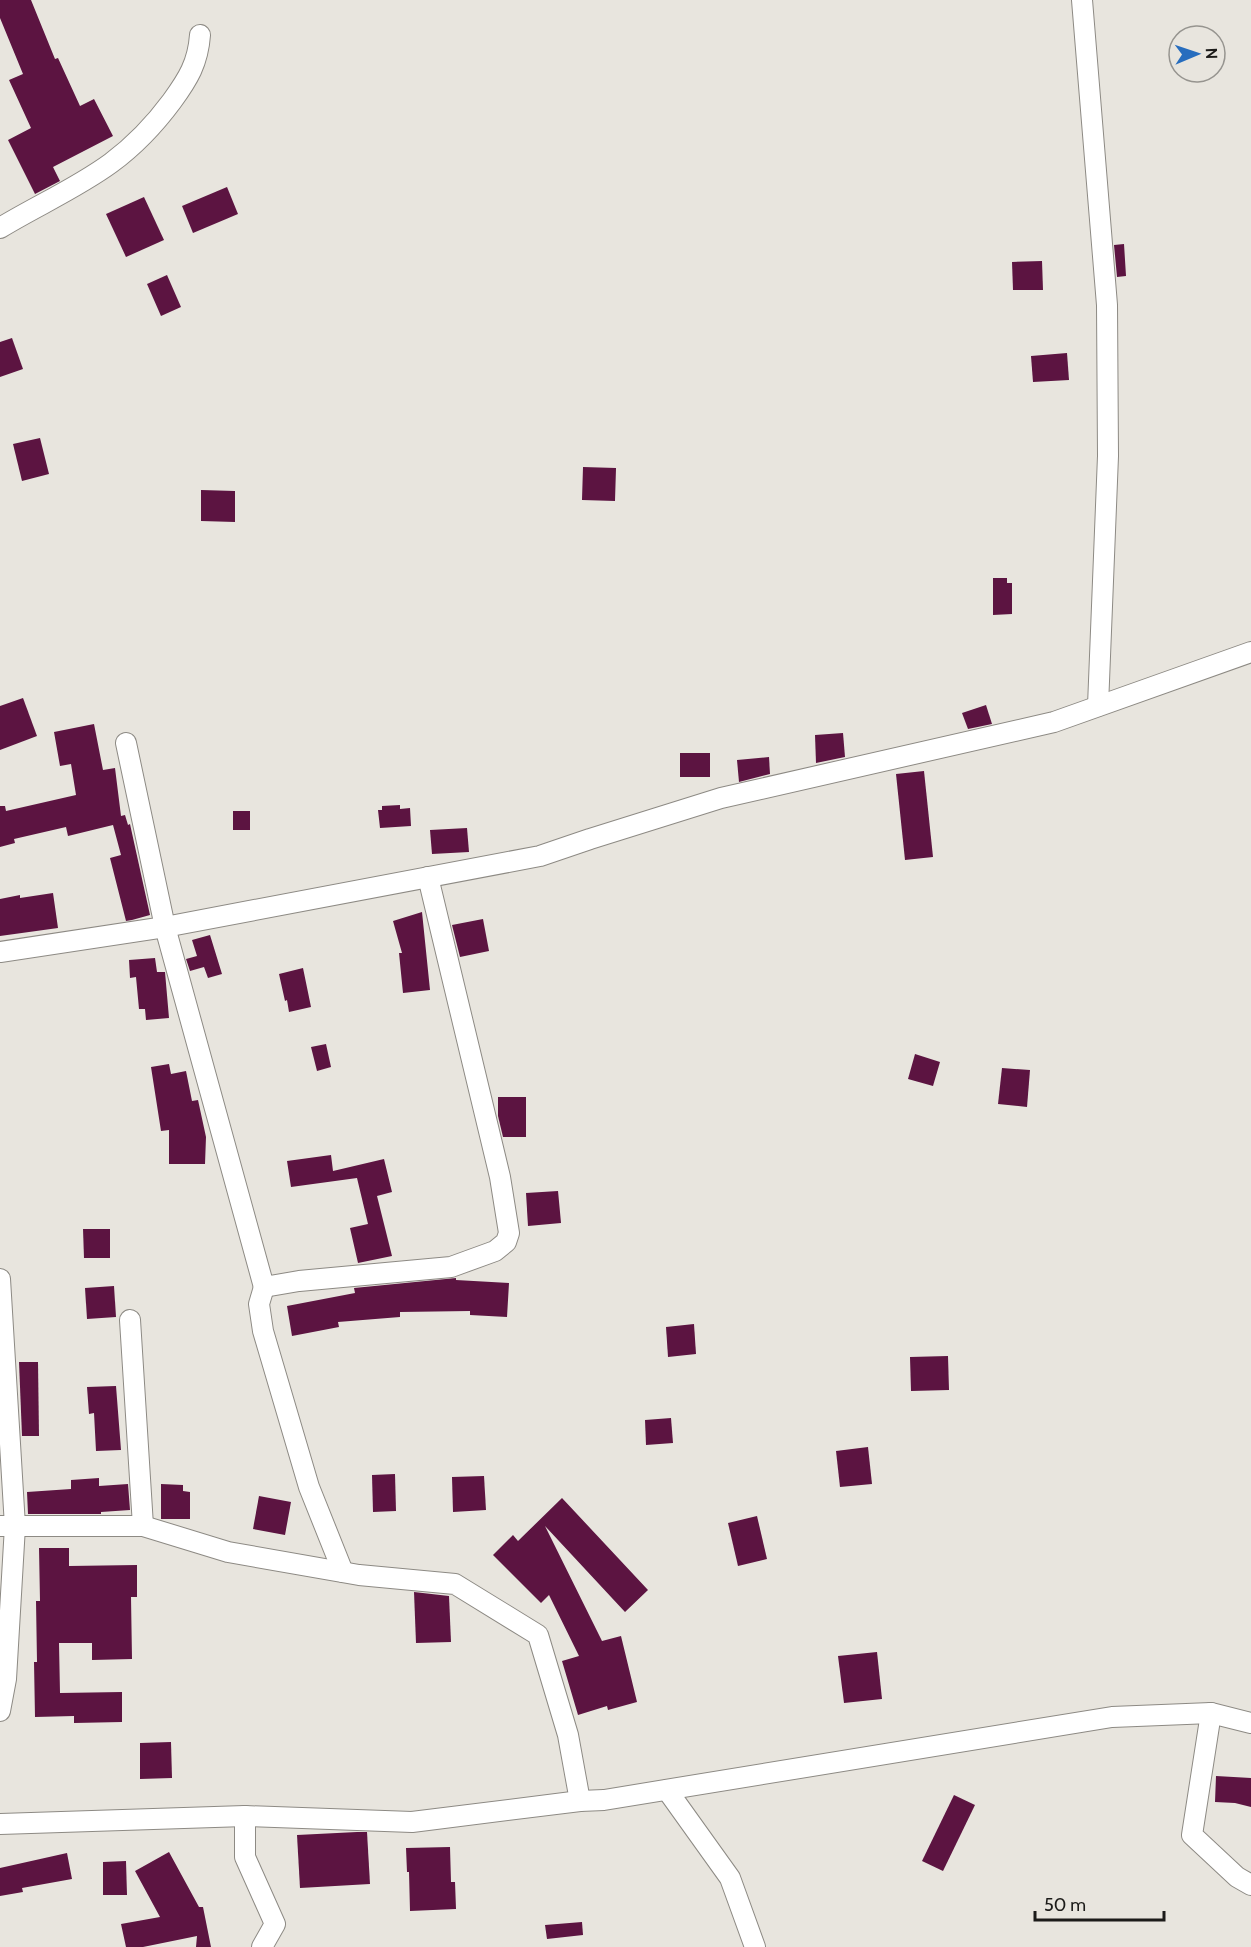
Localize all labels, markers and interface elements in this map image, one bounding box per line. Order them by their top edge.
north arrow [1167,24,1227,84]
text: N [1202,48,1221,59]
scale bar [1035,1884,1164,1922]
text: 50 m [1044,1894,1086,1916]

